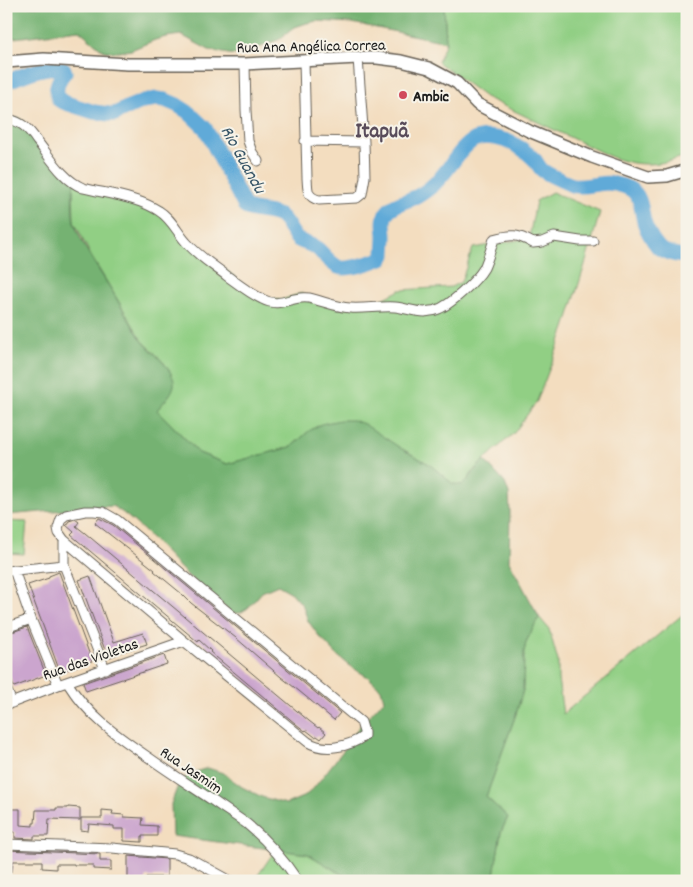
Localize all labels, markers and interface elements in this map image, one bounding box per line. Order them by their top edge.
street label: Rua Ana Angélica Correa [236,35,386,60]
place label: Ambic [413,86,450,109]
marker: Ambic [397,89,409,101]
district label: Itapuã [355,118,409,148]
water label: Rio Guandu [213,122,271,200]
street label: Rua das Violetas [40,633,142,688]
street label: Rua Jasmim [155,742,226,800]

